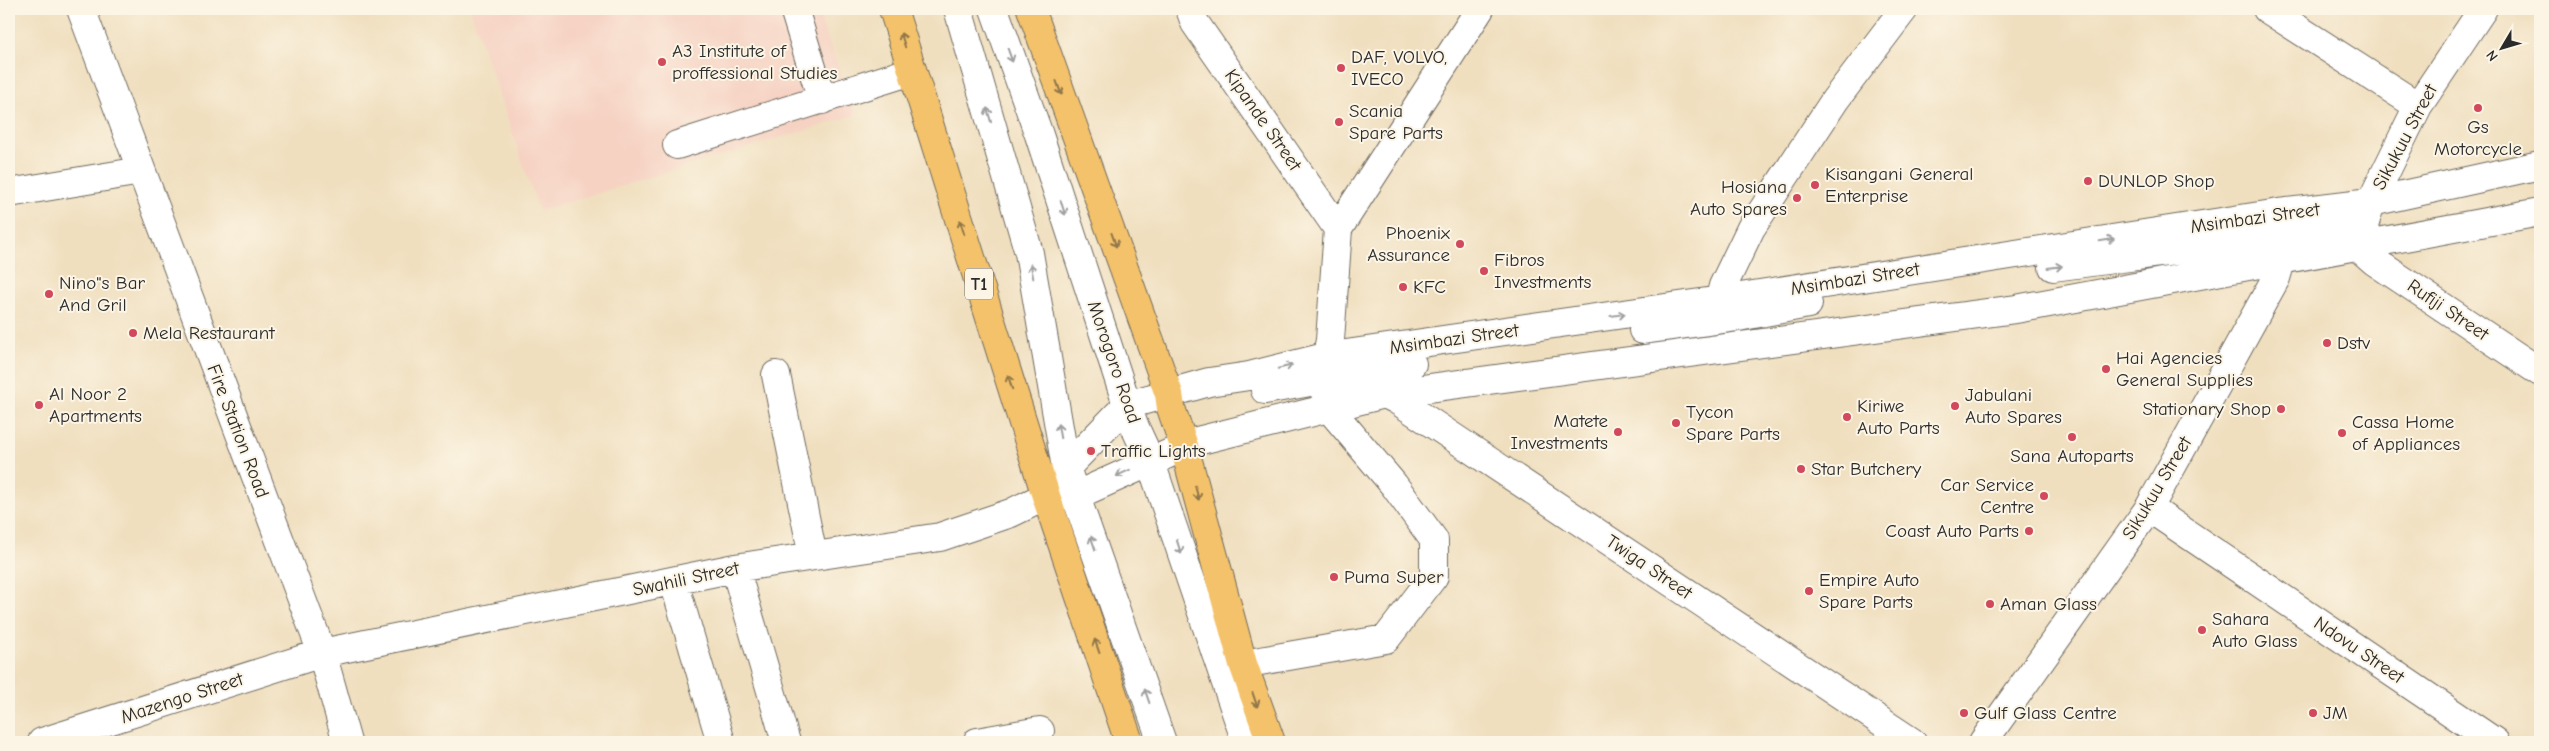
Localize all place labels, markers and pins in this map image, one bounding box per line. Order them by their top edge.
place label: A3 Institute of proffessional Studies [672,40,838,84]
place label: DAF, VOLVO, IVECO [1351,46,1447,90]
marker: A3 Institute of proffessional Studies [656,56,668,68]
marker: DAF, VOLVO, IVECO [1335,62,1347,74]
place label: Scania Spare Parts [1349,100,1443,144]
marker: Gs Motorcycle [2472,102,2484,114]
marker: Scania Spare Parts [1333,116,1345,128]
place label: Gs Motorcycle [2434,116,2522,160]
place label: Kisangani General Enterprise [1825,163,1973,207]
place label: DUNLOP Shop [2098,170,2215,192]
marker: DUNLOP Shop [2082,175,2094,187]
place label: Hosiana Auto Spares [1690,176,1787,220]
marker: Kisangani General Enterprise [1809,179,1821,191]
marker: Hosiana Auto Spares [1791,192,1803,204]
place label: Phoenix Assurance [1367,222,1451,266]
marker: Phoenix Assurance [1454,238,1466,250]
place label: Fibros Investments [1494,249,1592,293]
marker: Fibros Investments [1478,265,1490,277]
place label: Nino"s Bar And Gril [59,272,145,316]
place label: KFC [1413,276,1446,298]
marker: KFC [1397,281,1409,293]
marker: Nino"s Bar And Gril [43,288,55,300]
place label: Mela Restaurant [143,322,275,344]
marker: Mela Restaurant [127,327,139,339]
place label: Dstv [2337,332,2370,354]
marker: Dstv [2321,337,2333,349]
place label: Hai Agencies General Supplies [2116,347,2253,391]
marker: Hai Agencies General Supplies [2100,363,2112,375]
place label: Al Noor 2 Apartments [49,383,142,427]
place label: Jabulani Auto Spares [1965,384,2062,428]
place label: Kiriwe Auto Parts [1857,395,1940,439]
place label: Stationary Shop [2143,398,2271,420]
marker: Al Noor 2 Apartments [33,399,45,411]
marker: Jabulani Auto Spares [1949,400,1961,412]
place label: Tycon Spare Parts [1686,401,1780,445]
marker: Stationary Shop [2275,403,2287,415]
place label: Matete Investments [1511,410,1608,454]
marker: Kiriwe Auto Parts [1841,411,1853,423]
place label: Cassa Home of Appliances [2352,411,2460,455]
marker: Tycon Spare Parts [1670,417,1682,429]
marker: Matete Investments [1612,426,1624,438]
marker: Cassa Home of Appliances [2336,427,2348,439]
marker: Sana Autoparts [2066,431,2078,443]
place label: Traffic Lights [1101,440,1206,462]
marker: Traffic Lights [1085,445,1097,457]
place label: Sana Autoparts [2010,445,2134,467]
place label: Star Butchery [1811,458,1922,480]
marker: Star Butchery [1795,463,1807,475]
place label: Car Service Centre [1940,474,2034,518]
marker: Car Service Centre [2038,490,2050,502]
place label: Coast Auto Parts [1885,520,2019,542]
marker: Coast Auto Parts [2023,525,2035,537]
place label: Puma Super [1344,566,1444,588]
place label: Empire Auto Spare Parts [1819,569,1919,613]
marker: Puma Super [1328,571,1340,583]
marker: Empire Auto Spare Parts [1803,585,1815,597]
place label: Aman Glass [2000,593,2097,615]
marker: Aman Glass [1984,598,1996,610]
place label: Sahara Auto Glass [2212,608,2298,652]
marker: Sahara Auto Glass [2196,624,2208,636]
place label: Gulf Glass Centre [1974,702,2117,724]
place label: JM [2323,702,2348,724]
marker: Gulf Glass Centre [1958,707,1970,719]
marker: JM [2307,707,2319,719]

